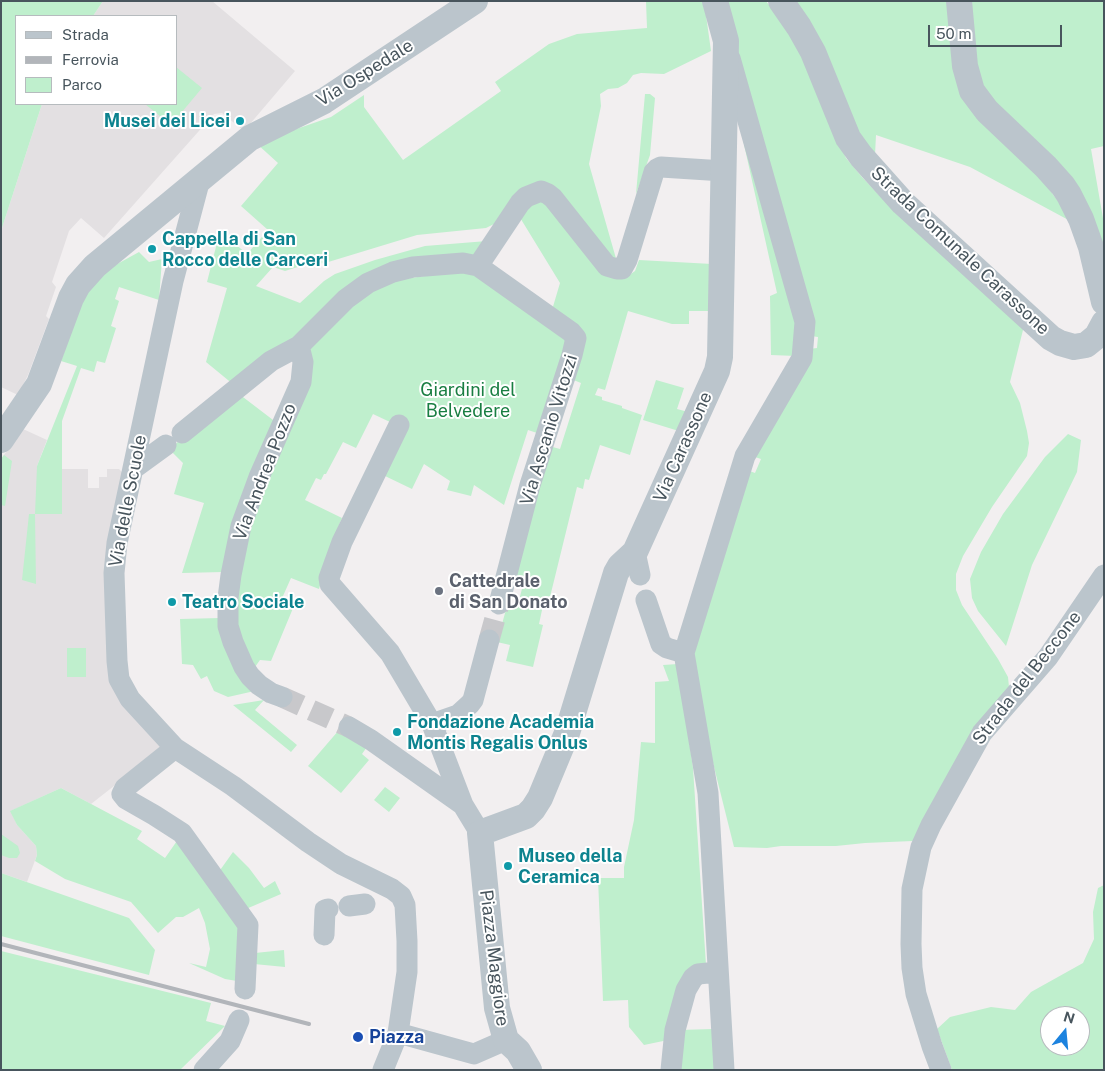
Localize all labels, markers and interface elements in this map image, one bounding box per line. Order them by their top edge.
legend [15,15,178,105]
scale bar [930,15,1064,47]
text: 50 m [936,25,971,42]
text: Strada [62,26,109,43]
street label: Via Ospedale [313,35,417,111]
text: Ferrovia [62,51,119,68]
text: Parco [62,76,102,93]
place label: Musei dei Licei [104,110,230,132]
marker: Musei dei Licei [234,115,246,127]
street label: Strada Comunale Carassone [866,162,1054,340]
place label: Cappella di San Rocco delle Carceri [162,228,328,270]
marker: Cappella di San Rocco delle Carceri [146,243,158,255]
street label: Via Ascanio Vitozzi [516,352,582,508]
park label: Giardini del Belvedere [420,379,516,422]
street label: Via Carassone [649,388,717,506]
street label: Via Andrea Pozzo [229,400,301,544]
street label: Via delle Scuole [105,433,151,569]
place label: Cattedrale di San Donato [449,570,567,612]
marker: Cattedrale di San Donato [433,585,445,597]
place label: Teatro Sociale [182,591,304,613]
marker: Teatro Sociale [166,596,178,608]
street label: Strada del Beccone [968,607,1086,749]
place label: Fondazione Academia Montis Regalis Onlus [407,711,594,754]
marker: Fondazione Academia Montis Regalis Onlus [391,726,403,738]
place label: Museo della Ceramica [518,845,623,888]
marker: Museo della Ceramica [502,860,514,872]
street label: Piazza Maggiore [475,888,513,1028]
north arrow [1040,1006,1090,1056]
text: N [1062,1008,1077,1027]
place label: Piazza [369,1026,424,1048]
marker: Piazza [351,1030,365,1044]

